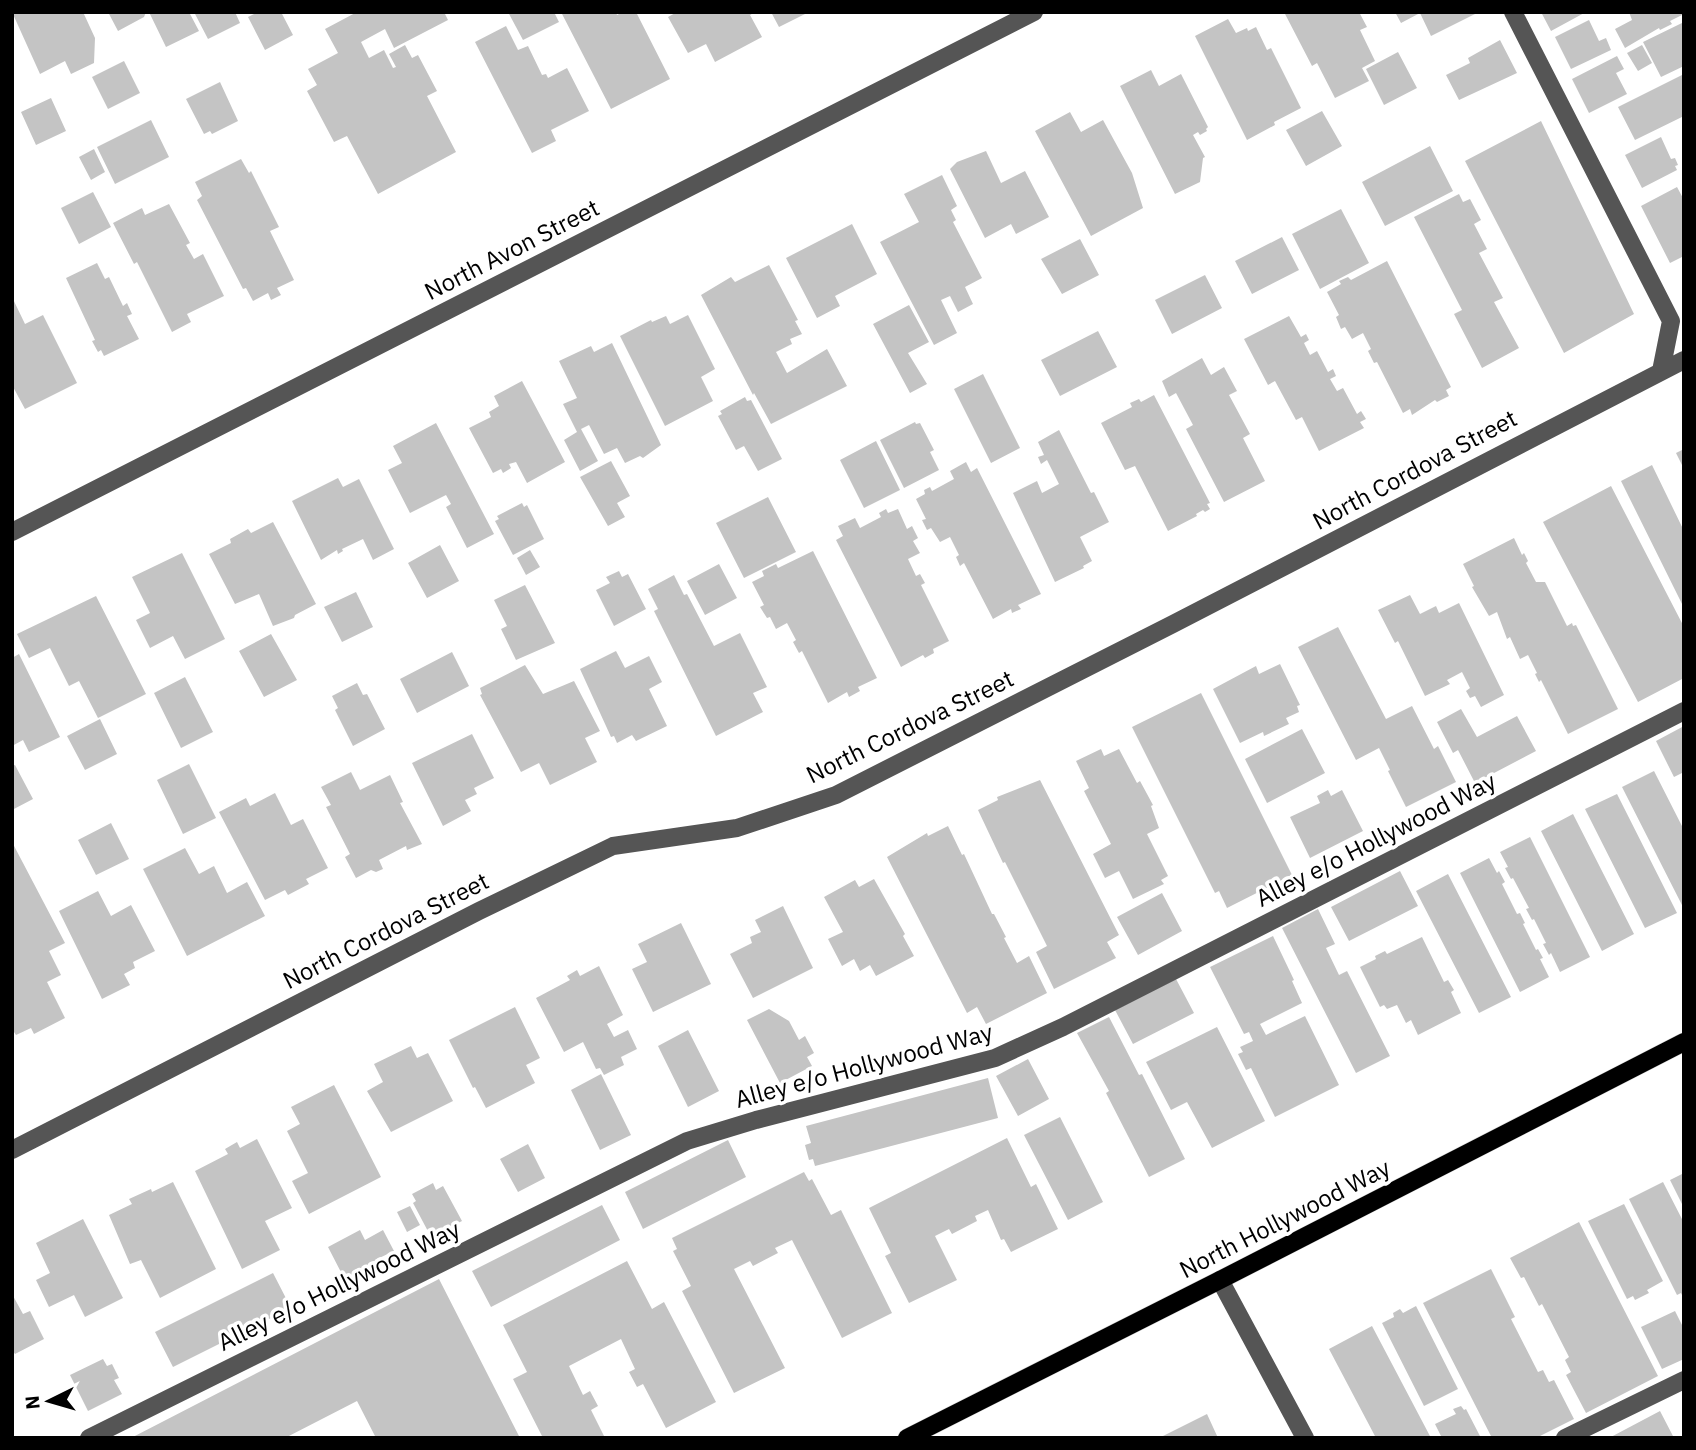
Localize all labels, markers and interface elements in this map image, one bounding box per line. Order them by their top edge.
street label: North Avon Street [419,191,604,307]
street label: North Cordova Street [1307,402,1522,537]
street label: North Cordova Street [800,662,1019,790]
street label: Alley e/o Hollywood Way [1250,765,1501,914]
street label: North Cordova Street [277,864,494,996]
street label: Alley e/o Hollywood Way [731,1015,996,1115]
street label: North Hollywood Way [1174,1151,1395,1285]
street label: Alley e/o Hollywood Way [212,1212,465,1358]
north arrow [14,1366,84,1436]
text: N [20,1395,45,1410]

